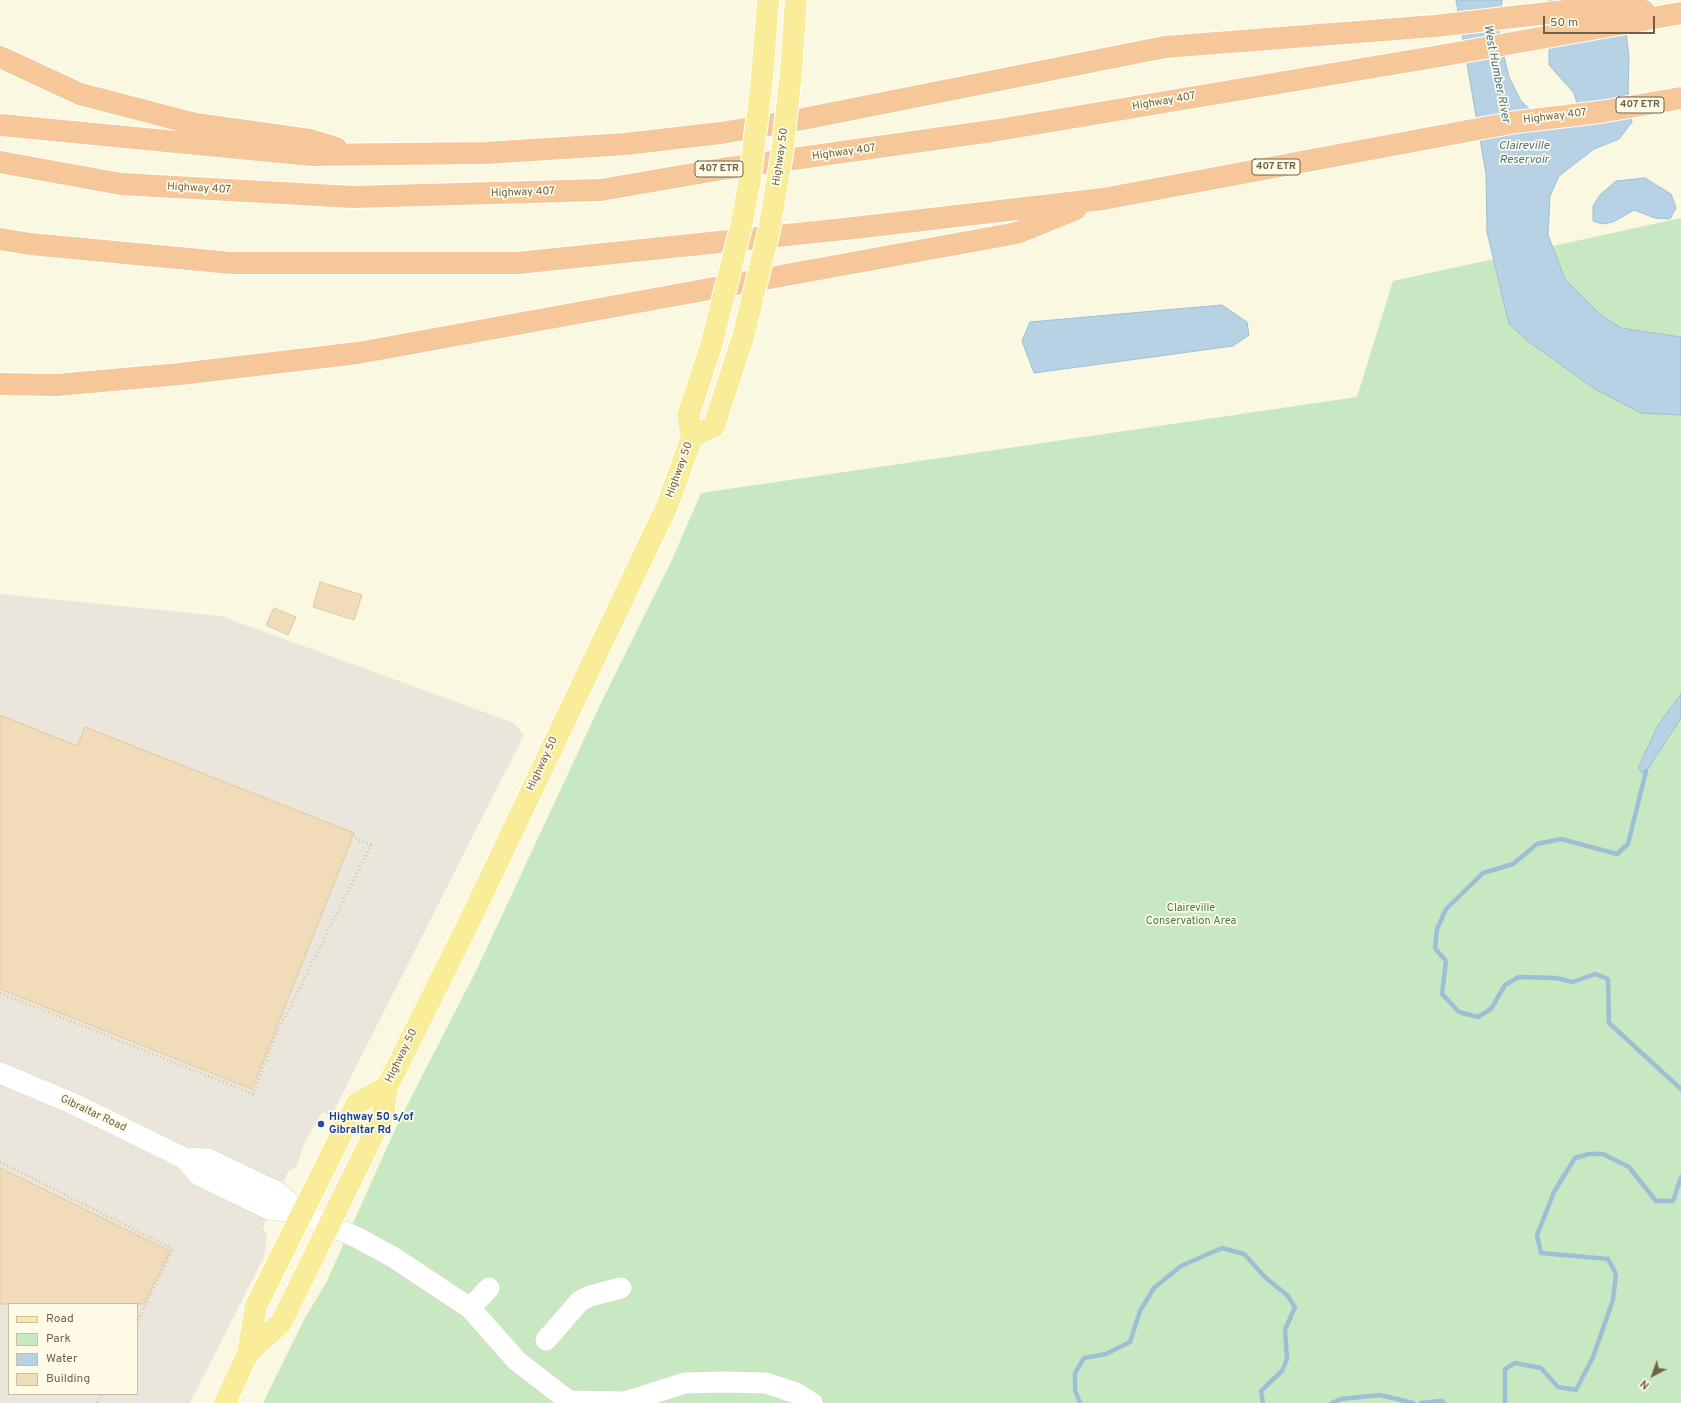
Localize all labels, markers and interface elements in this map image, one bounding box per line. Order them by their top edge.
scale bar [1545,8,1657,34]
text: 50 m [1550,15,1578,31]
water label: West Humber River [1479,24,1513,124]
street label: Highway 407 [1131,90,1197,114]
road number: 407 ETR [1616,97,1664,113]
street label: Highway 407 [1522,107,1588,127]
street label: Highway 50 [770,127,792,187]
water label: Claireville Reservoir [1498,140,1550,168]
street label: Highway 407 [811,142,877,164]
road number: 407 ETR [1252,159,1300,175]
road number: 407 ETR [695,161,743,177]
street label: Highway 407 [167,181,231,197]
street label: Highway 407 [491,185,555,201]
street label: Highway 50 [664,440,696,500]
street label: Highway 50 [525,735,561,793]
park label: Claireville Conservation Area [1146,902,1236,928]
street label: Highway 50 [383,1027,421,1085]
street label: Gibraltar Road [58,1093,128,1135]
place label: Highway 50 s/of Gibraltar Rd [329,1111,413,1137]
marker: Highway 50 s/of Gibraltar Rd [316,1119,326,1129]
legend [8,1303,138,1395]
text: Road [46,1311,74,1327]
text: Park [46,1331,71,1347]
text: Water [46,1351,78,1367]
north arrow [1633,1355,1673,1395]
text: Building [46,1371,90,1387]
text: N [1638,1376,1653,1392]

